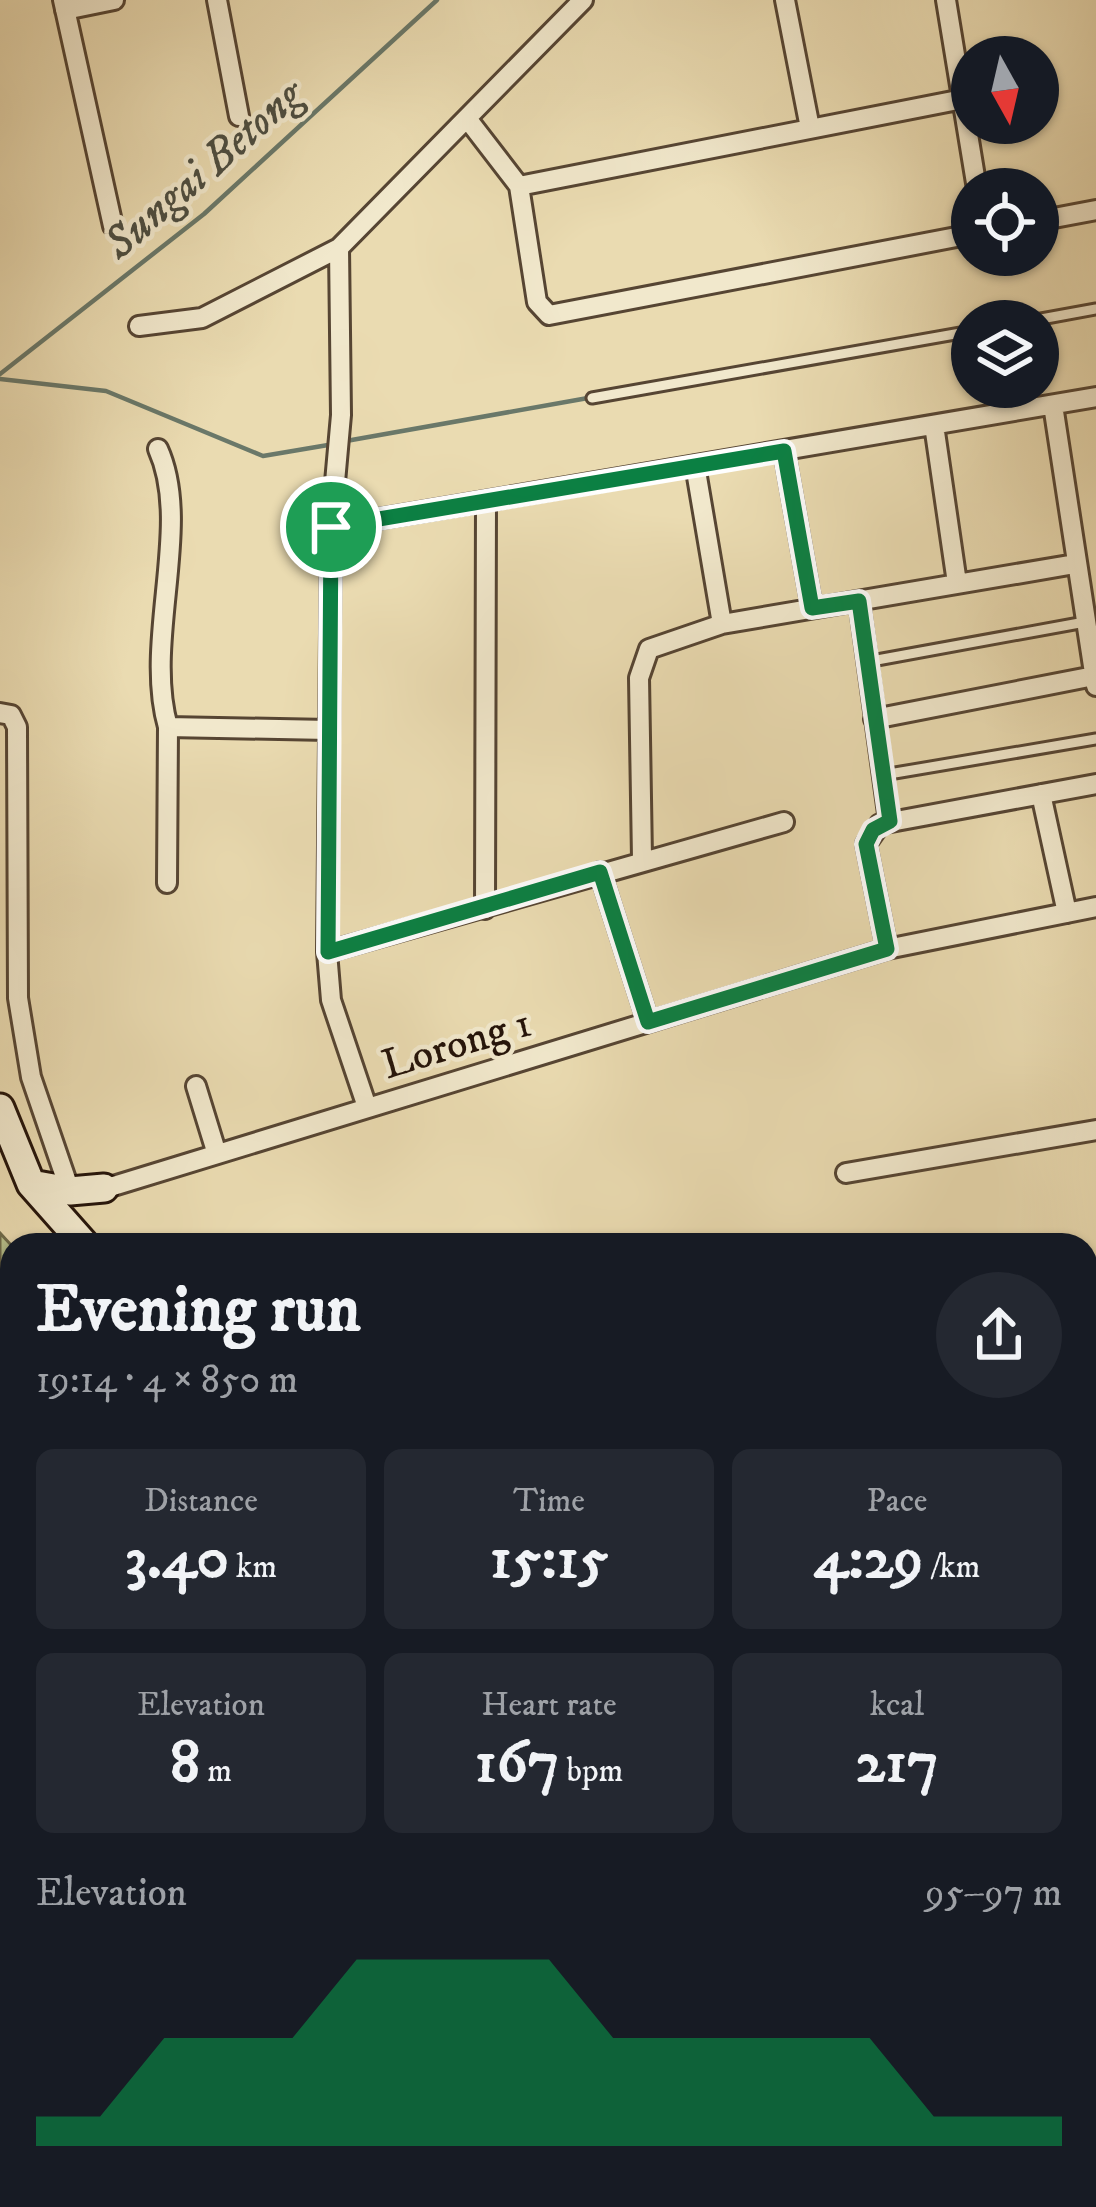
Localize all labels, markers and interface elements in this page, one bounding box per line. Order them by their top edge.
north arrow [951,36,1059,144]
map controls [951,36,1059,408]
water label: Sungai Betong [92,66,318,273]
button: locate [951,168,1059,276]
button: layers [951,300,1059,408]
pin [280,476,382,578]
icon: arrive [298,494,364,560]
street label: Lorong 1 [376,998,538,1092]
text: Evening run [36,1270,361,1352]
button: share [936,1272,1062,1398]
text: 19:14 · 4 × 850 m [36,1356,298,1405]
text: Distance [144,1481,258,1522]
text: Time [513,1481,585,1522]
text: Pace [866,1481,928,1522]
text: 3.40 [125,1522,229,1597]
text: 15:15 [490,1522,608,1597]
text: 4:29 [814,1522,923,1597]
text: km [229,1547,277,1588]
text: /km [923,1547,980,1588]
text: Elevation [137,1685,265,1726]
text: Heart rate [481,1685,617,1726]
text: kcal [870,1685,924,1726]
text: 8 [170,1726,200,1801]
text: 167 [475,1726,559,1801]
text: 217 [855,1726,939,1801]
text: m [200,1751,232,1792]
text: bpm [559,1751,623,1792]
text: Elevation [36,1869,187,1918]
text: 95–97 m [925,1869,1062,1918]

